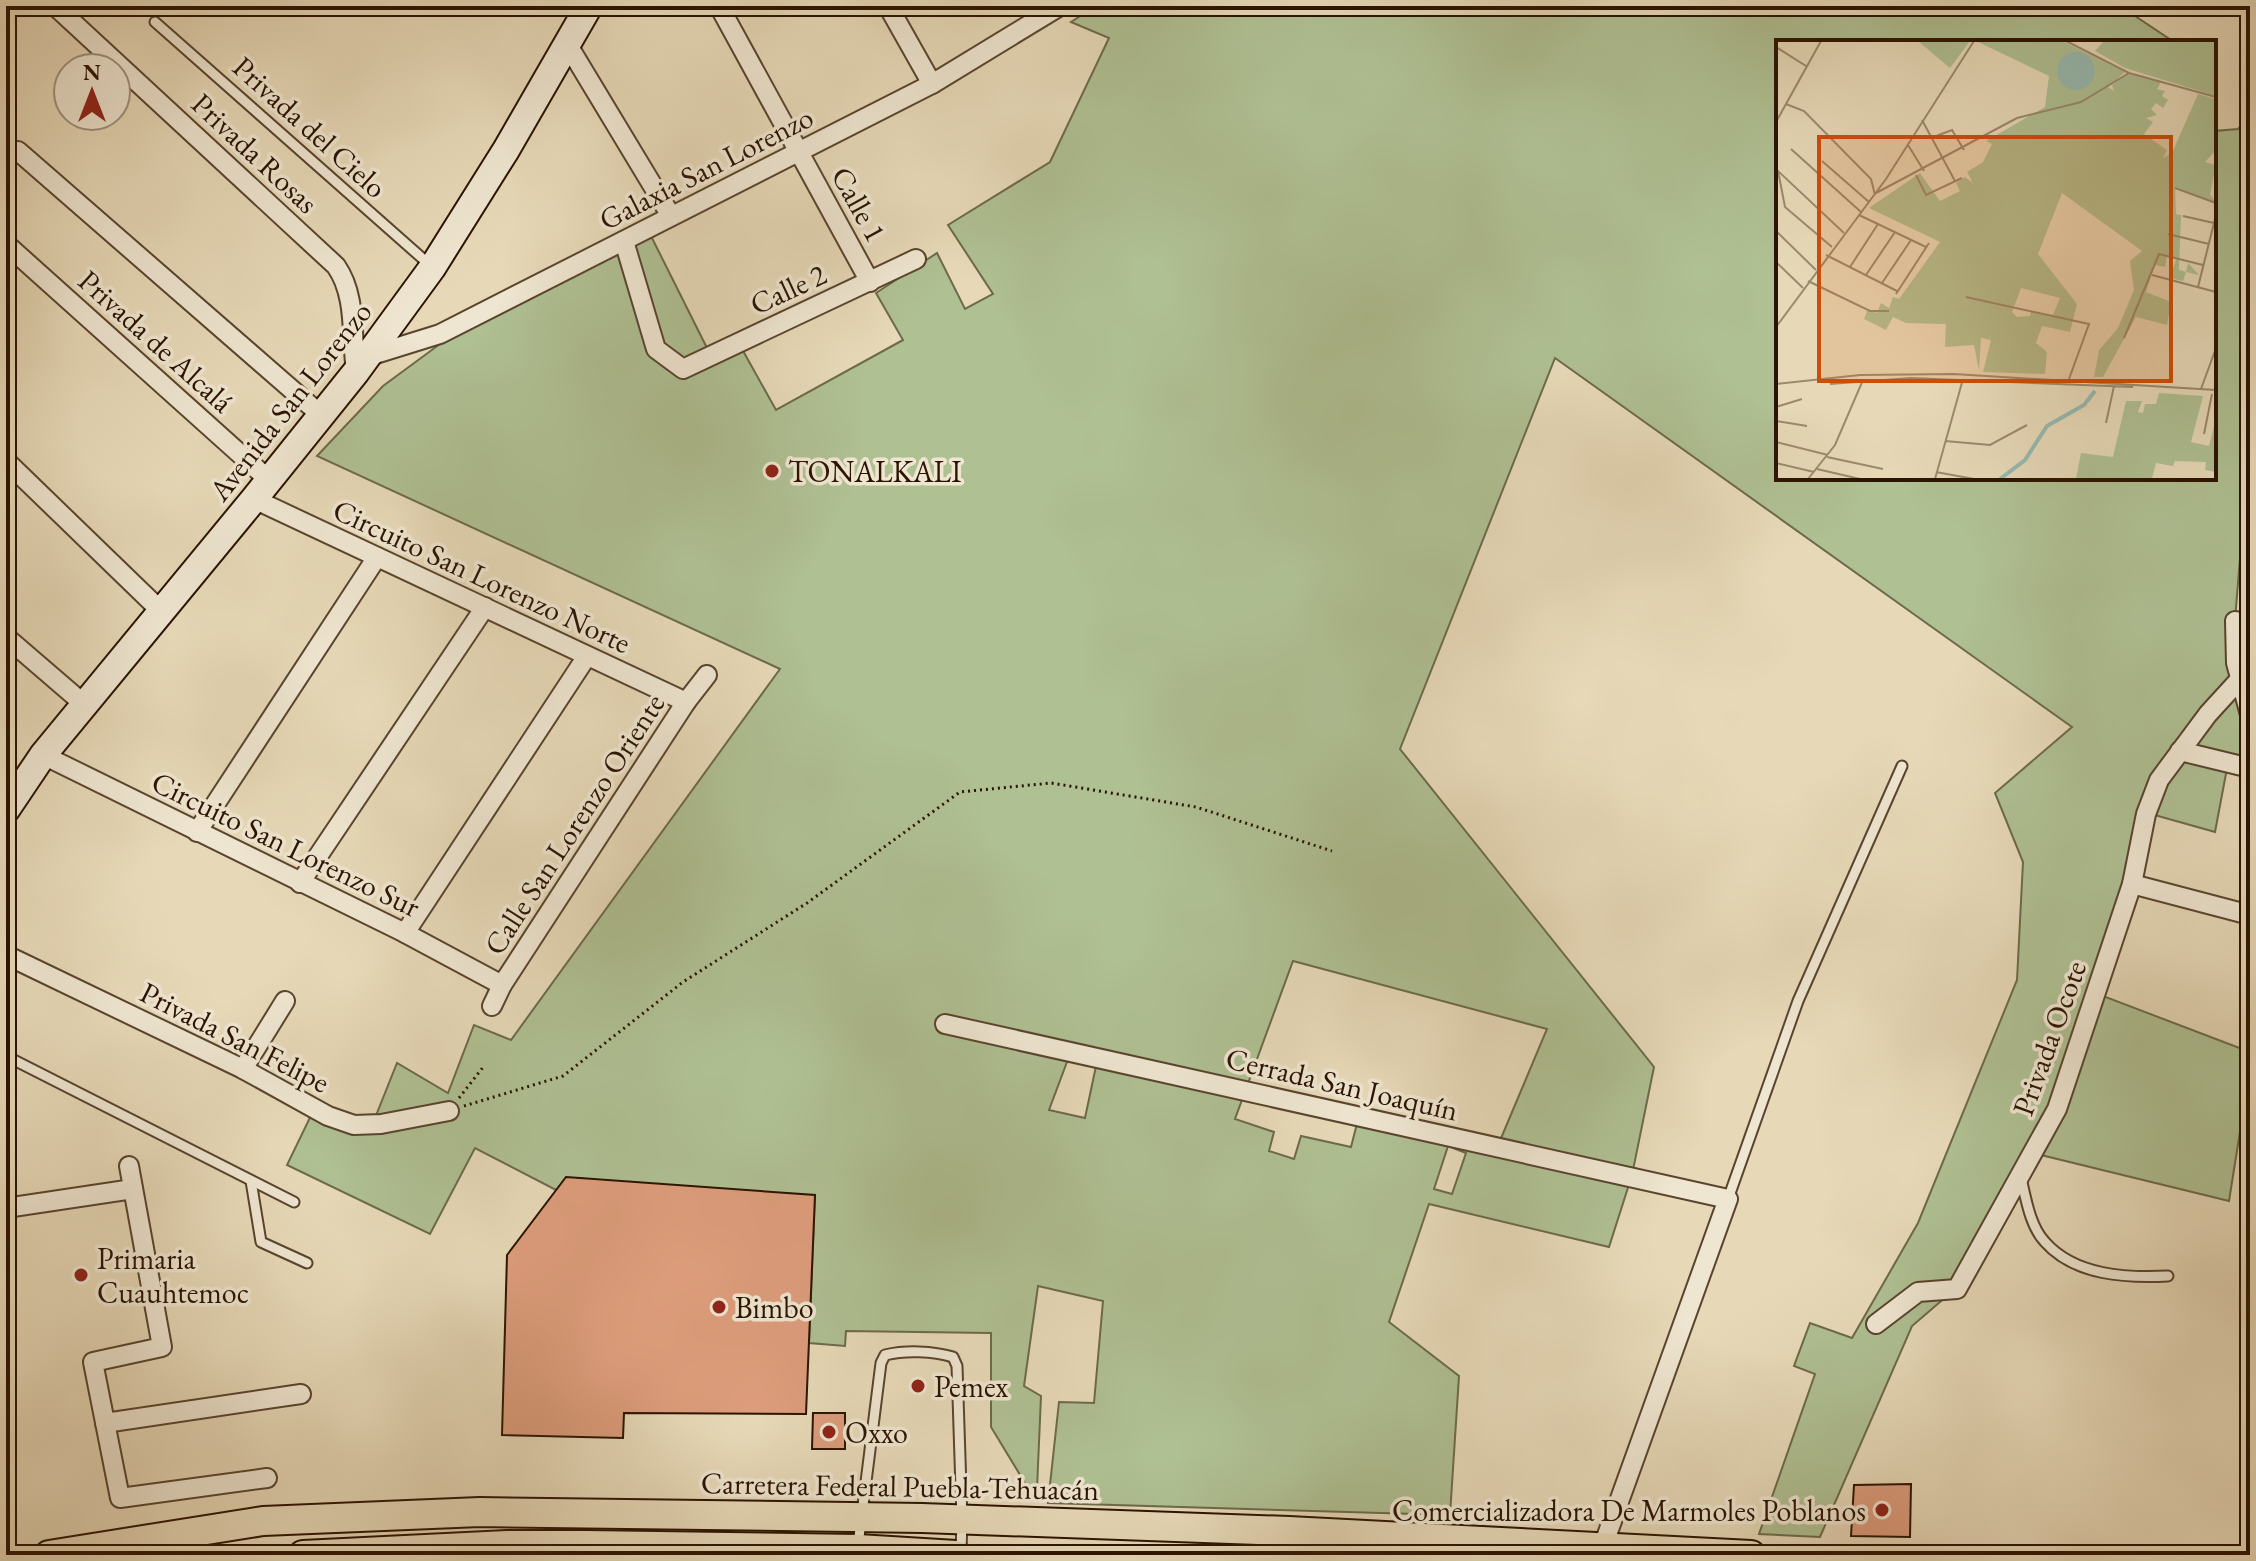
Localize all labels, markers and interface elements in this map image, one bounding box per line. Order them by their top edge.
inset map [1776,40,2216,480]
street label: Privada del Cielo [225,48,395,206]
north arrow [52,52,132,132]
text: N [83,58,101,87]
street label: Privada Rosas [183,84,327,222]
street label: Galaxia San Lorenzo [592,97,820,239]
street label: Calle 1 [823,160,895,248]
street label: Calle 2 [744,254,833,324]
street label: Privada de Alcalá [70,261,242,421]
street label: Avenida San Lorenzo [199,293,380,510]
place label: TONALKALI [788,452,961,491]
marker: TONALKALI [763,462,781,480]
street label: Circuito San Lorenzo Norte [327,490,637,662]
street label: Calle San Lorenzo Oriente [475,686,673,962]
street label: Circuito San Lorenzo Sur [145,762,427,926]
street label: Privada Ocote [2003,955,2095,1121]
street label: Privada San Felipe [134,973,336,1101]
street label: Cerrada San Joaquín [1222,1038,1462,1130]
place label: Primaria Cuauhtemoc [97,1239,249,1312]
marker: Primaria Cuauhtemoc [72,1266,90,1284]
place label: Bimbo [735,1288,814,1327]
marker: Bimbo [710,1298,728,1316]
place label: Pemex [934,1367,1008,1406]
marker: Pemex [909,1377,927,1395]
place label: Oxxo [845,1413,908,1452]
marker: Oxxo [820,1423,838,1441]
street label: Carretera Federal Puebla-Tehuacán [701,1463,1100,1509]
place label: Comercializadora De Marmoles Poblanos [1392,1491,1866,1530]
marker: Comercializadora De Marmoles Poblanos [1873,1501,1891,1519]

